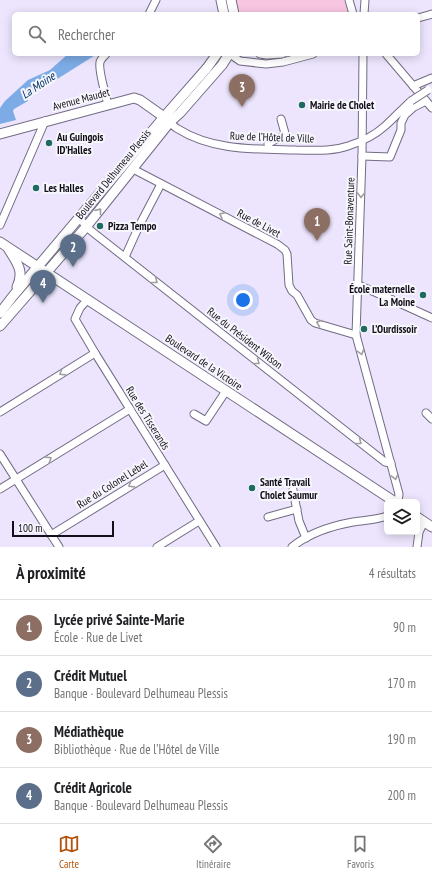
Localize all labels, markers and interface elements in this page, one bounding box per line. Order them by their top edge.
search box [12,12,420,56]
icon: search [26,23,48,45]
text: Rechercher [58,25,115,44]
water label: La Moine [18,68,59,102]
pin: 3 [229,74,255,107]
street label: Avenue Maudet [51,85,111,113]
place label: Mairie de Cholet [310,98,375,112]
marker: Mairie de Cholet [297,100,307,110]
street label: Boulevard Delhumeau Plessis [72,126,154,222]
street label: Rue de l’Hôtel de Ville [230,129,315,145]
place label: Au Guingois ID’Halles [56,130,104,157]
marker: Au Guingois ID’Halles [44,138,54,148]
street label: Rue Saint-Bonaventure [340,177,358,265]
place label: Les Halles [44,181,84,195]
marker: Les Halles [31,183,41,193]
one-way arrow [356,192,365,198]
street label: Rue de Livet [235,206,283,240]
one-way arrow [94,208,101,215]
pin: 1 [304,208,330,241]
one-way arrow [219,212,226,220]
place label: Pizza Tempo [108,219,157,233]
marker: Pizza Tempo [95,221,105,231]
pin: 2 [60,234,86,267]
pin: 4 [30,270,56,303]
one-way arrow [151,276,158,283]
place label: École maternelle La Moine [349,282,415,309]
your location [233,290,253,310]
marker: École maternelle La Moine [418,290,428,300]
street label: Rue du Président Wilson [204,304,286,372]
one-way arrow [315,320,322,328]
place label: L’Ourdissoir [372,322,418,336]
marker: L’Ourdissoir [359,324,369,334]
street label: Boulevard de la Victoire [163,331,246,393]
one-way arrow [356,348,365,355]
one-way arrow [253,357,260,364]
one-way arrow [59,369,66,376]
street label: Rue des Tisserands [123,384,173,452]
one-way arrow [355,437,362,444]
one-way arrow [45,456,52,463]
street label: Rue du Colonel Lebel [74,457,150,511]
one-way arrow [390,474,398,481]
place label: Santé Travail Cholet Saumur [260,475,318,502]
one-way arrow [128,481,135,488]
marker: Santé Travail Cholet Saumur [247,483,257,493]
map controls [384,499,420,535]
button: layers [384,499,420,535]
scale bar [12,519,114,538]
text: 100 m [18,521,42,535]
text: À proximité [16,562,86,584]
text: 4 résultats [369,565,416,582]
text: Lycée privé Sainte-Marie [54,610,185,629]
text: 1 [26,619,32,636]
text: 90 m [393,619,416,636]
text: École · Rue de Livet [54,629,142,646]
text: Crédit Mutuel [54,666,127,685]
text: 2 [26,675,32,692]
text: 170 m [387,675,416,692]
text: Banque · Boulevard Delhumeau Plessis [54,685,228,702]
text: Médiathèque [54,722,124,741]
text: 3 [26,731,32,748]
text: 190 m [387,731,416,748]
text: Bibliothèque · Rue de l’Hôtel de Ville [54,741,219,758]
text: Crédit Agricole [54,778,132,797]
text: 4 [26,787,32,804]
text: 200 m [387,787,416,804]
text: Banque · Boulevard Delhumeau Plessis [54,797,228,814]
tab: Carte [58,833,80,871]
tab: Itinéraire [196,833,231,871]
tab: Favoris [347,833,374,871]

